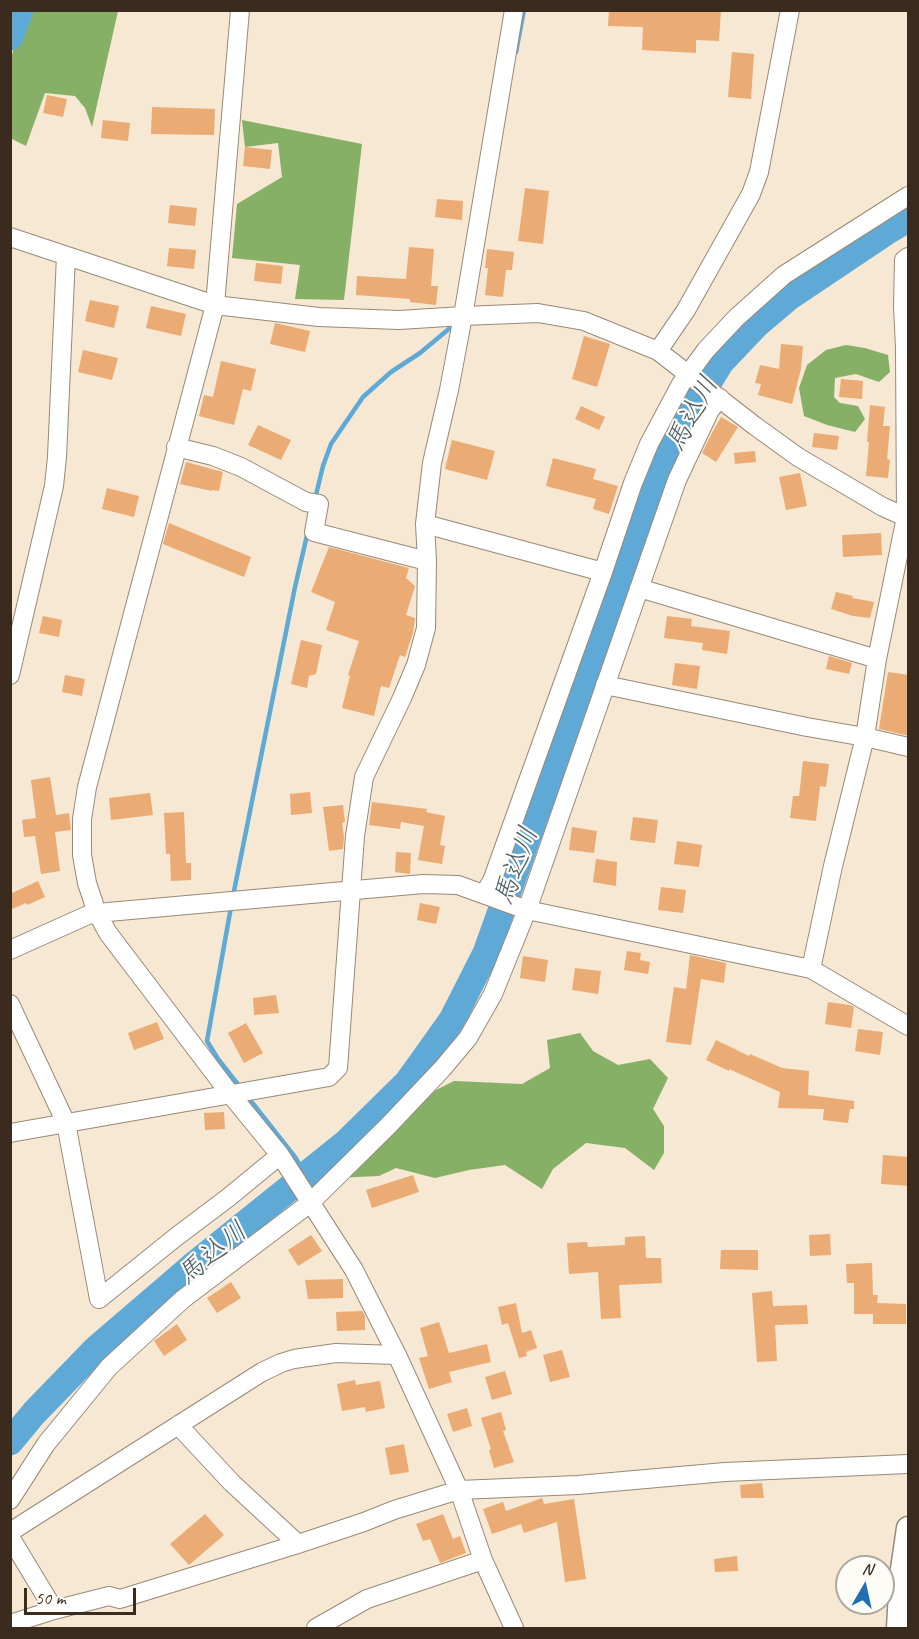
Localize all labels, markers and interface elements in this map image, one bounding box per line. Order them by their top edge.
water label: 馬込川 [660,371,726,457]
water label: 馬込川 [488,822,546,910]
water label: 馬込川 [172,1216,254,1292]
north arrow [835,1555,895,1615]
text: N [861,1559,874,1580]
scale bar [27,1576,140,1614]
text: 50 m [35,1587,66,1609]

